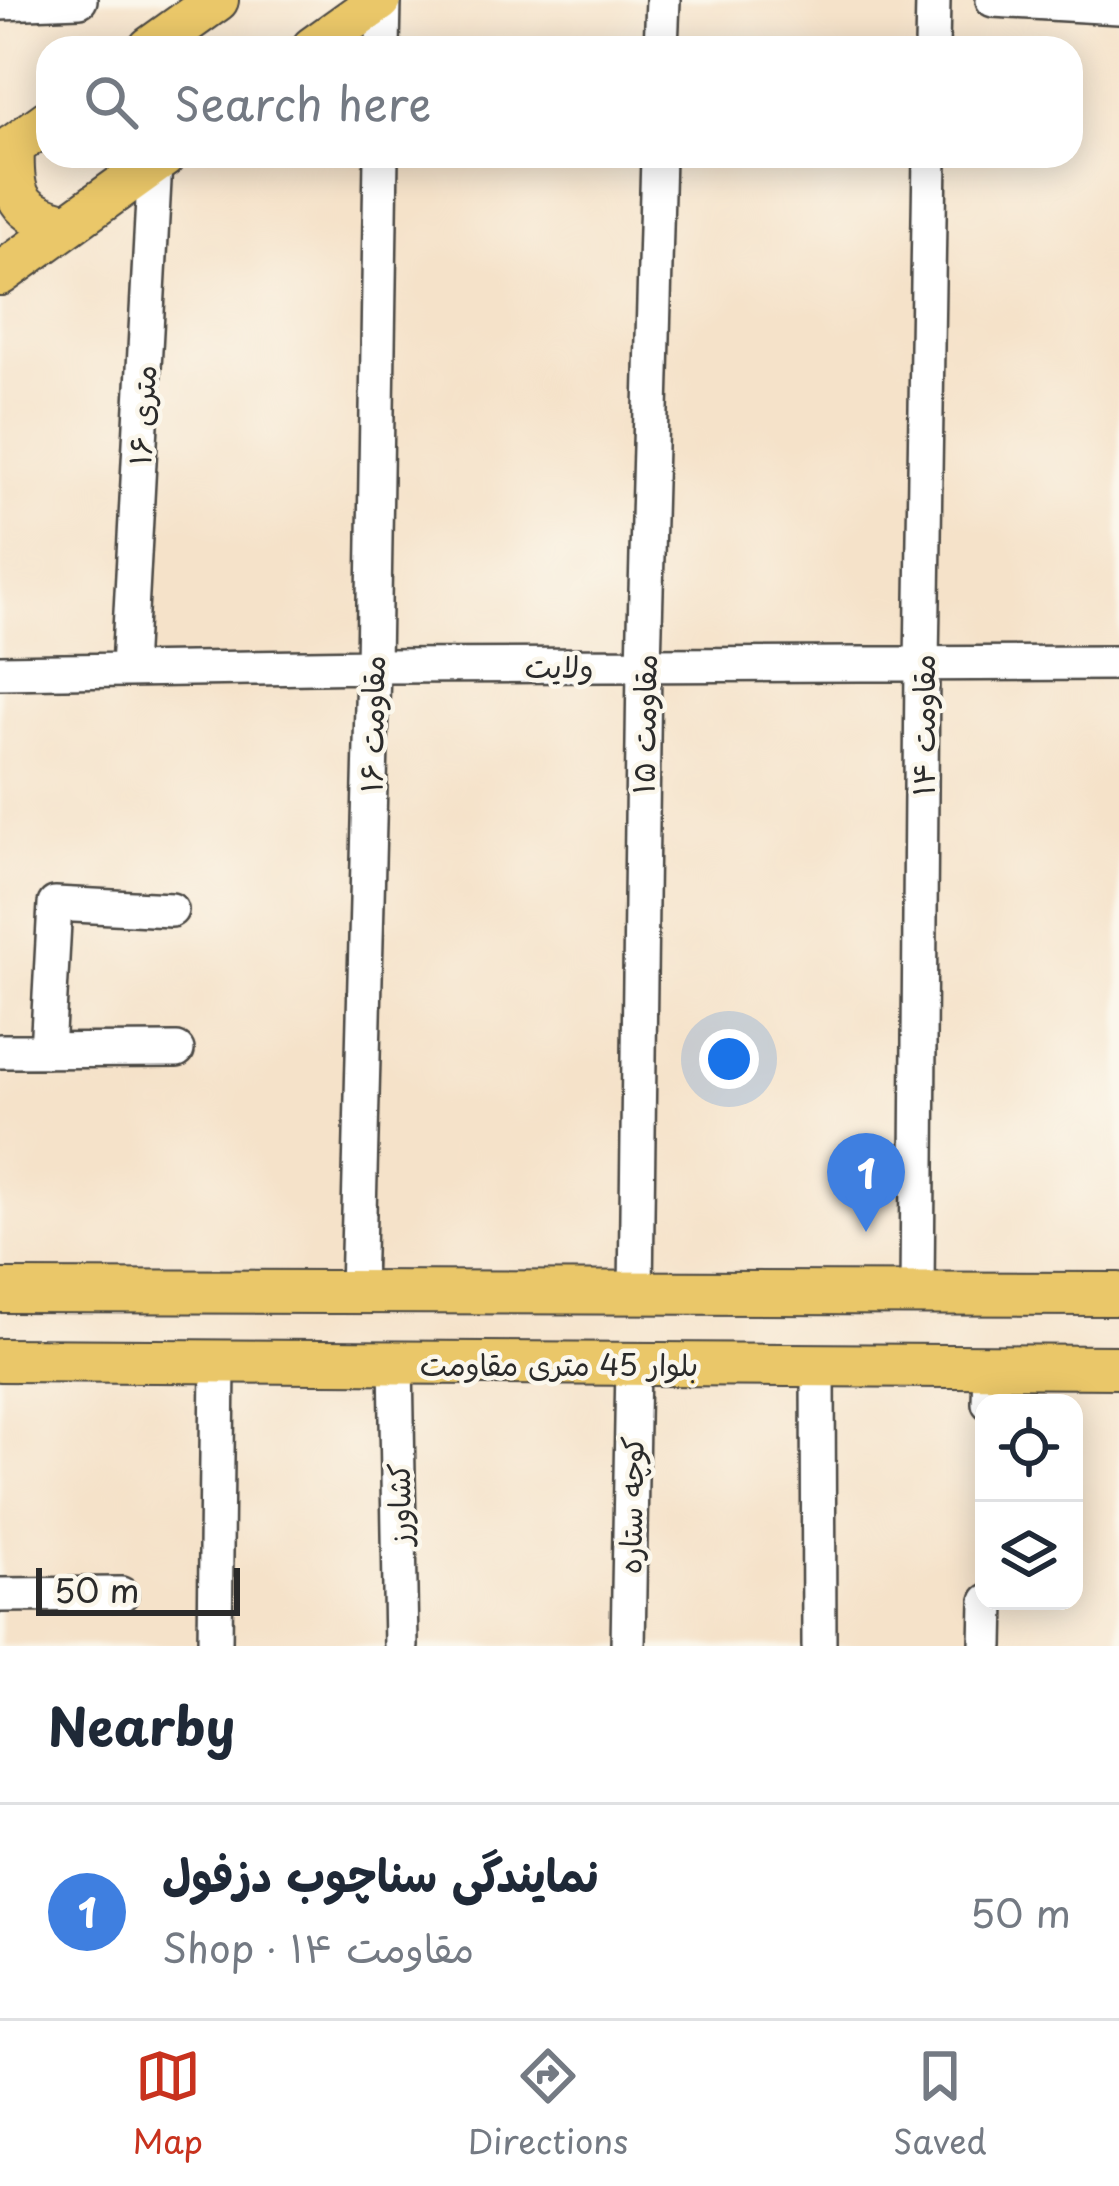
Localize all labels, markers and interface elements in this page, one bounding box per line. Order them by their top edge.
search box [36,36,1083,168]
text: Search here [174,68,431,136]
icon: search [78,69,144,135]
street label: ۱۶ متری [116,364,166,466]
street label: ولایت [525,643,593,688]
street label: مقاومت ۱۵ [619,654,667,794]
street label: مقاومت ۱۴ [900,654,945,796]
street label: مقاومت ۱۶ [347,655,395,793]
your location [699,1029,759,1089]
pin: 1 [827,1133,905,1232]
street label: بلوار 45 متری مقاومت [420,1341,698,1386]
map controls [975,1394,1083,1610]
button: locate [975,1394,1083,1502]
street label: کوچه ستاره [606,1436,654,1574]
street label: کشاورز [375,1462,421,1549]
button: layers [975,1502,1083,1610]
scale bar [36,1562,240,1615]
text: 50 m [54,1564,140,1614]
text: Nearby [48,1686,235,1763]
text: نمایندگی سناچوب دزفول [162,1839,599,1907]
text: 1 [78,1882,96,1941]
text: 50 m [970,1882,1071,1941]
text: Shop · مقاومت ۱۴ [162,1917,474,1976]
tab: Map [132,2043,203,2165]
tab: Directions [468,2043,628,2165]
tab: Saved [893,2043,987,2165]

